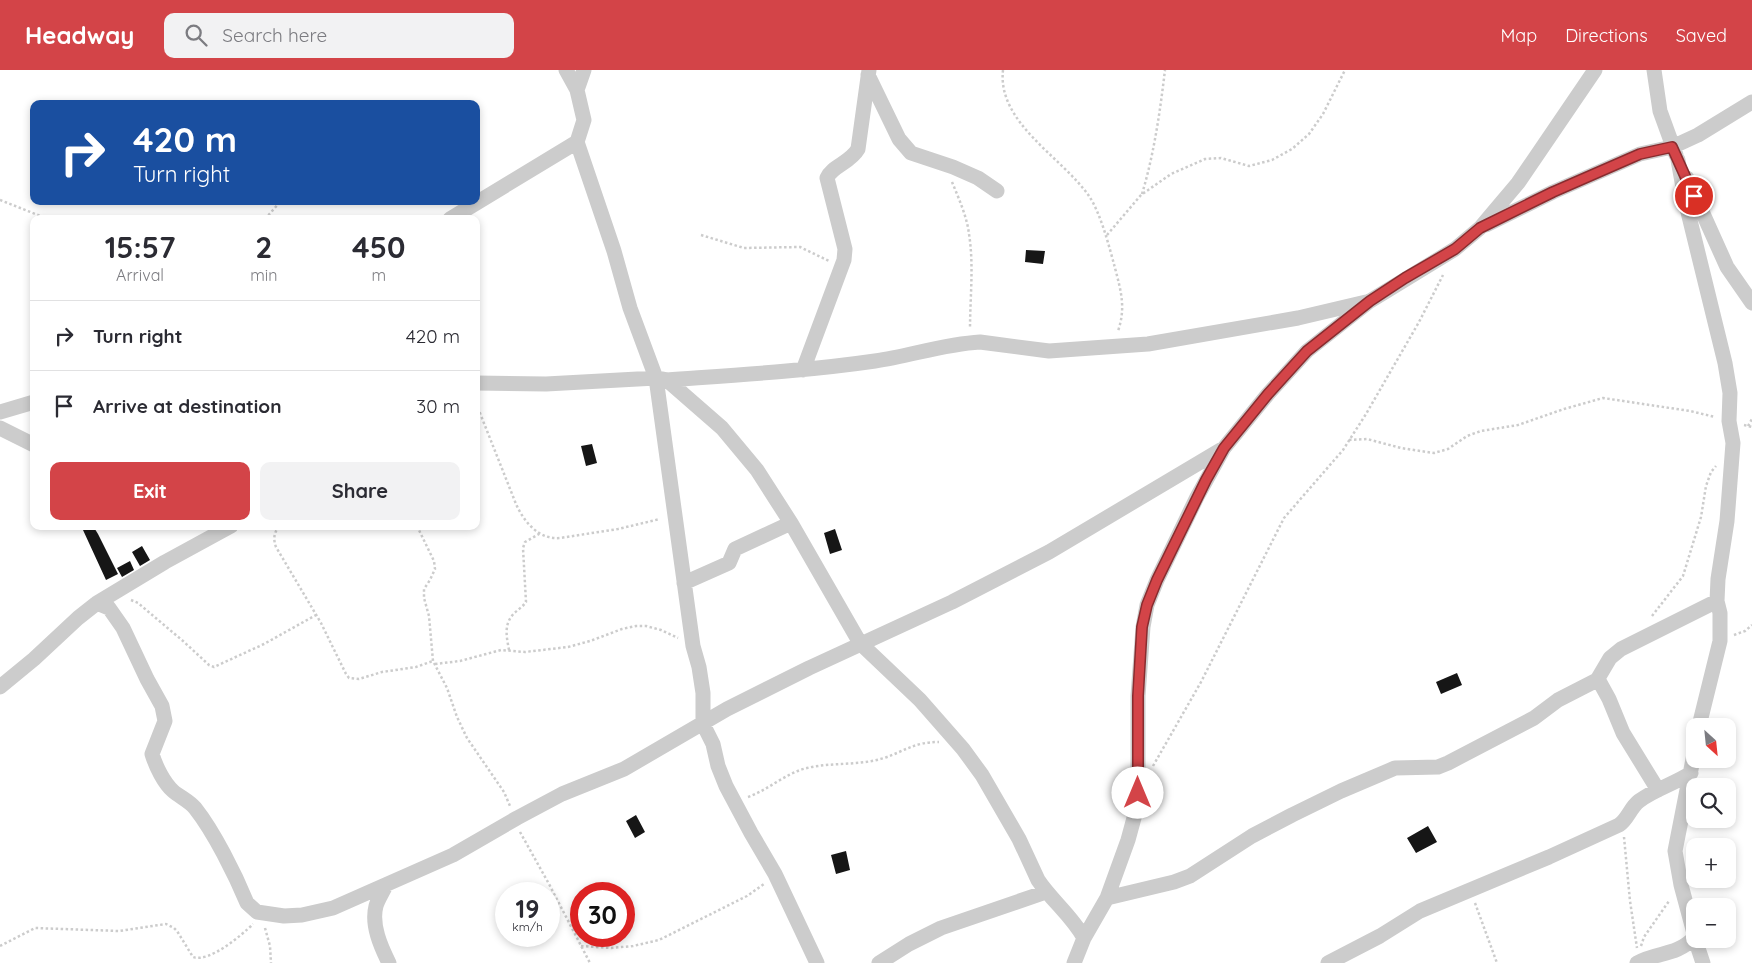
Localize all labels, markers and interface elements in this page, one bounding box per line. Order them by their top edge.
search box [164,13,514,58]
text: Headway [25,20,134,50]
icon: search [182,21,210,49]
text: Search here [222,23,327,47]
text: Map [1500,24,1537,47]
text: Directions [1565,24,1648,47]
text: Saved [1676,24,1727,47]
text: 420 m [133,117,237,161]
icon: right [50,120,115,185]
text: Turn right [133,160,230,188]
pin [1673,175,1715,217]
icon: arrive [1680,182,1708,210]
text: 15:57 [105,228,176,266]
text: 2 [255,228,272,266]
text: 450 [352,228,405,266]
text: Arrival [116,265,164,285]
text: min [250,265,277,285]
text: m [371,265,386,285]
icon: right [50,322,78,350]
text: Turn right [93,324,182,348]
text: 420 m [406,324,460,348]
icon: arrive [50,392,78,420]
text: Arrive at destination [93,394,282,418]
text: 30 m [416,394,460,418]
button: Exit [50,462,250,520]
button: Share [260,462,460,520]
north arrow [1686,718,1736,768]
map controls [1686,718,1736,948]
position arrow [1111,766,1163,818]
button: search [1686,778,1736,828]
button: + [1686,838,1736,888]
speed limit sign: 30 [570,882,635,947]
text: 19 [516,893,539,924]
button: − [1686,898,1736,948]
text: km/h [512,919,543,934]

